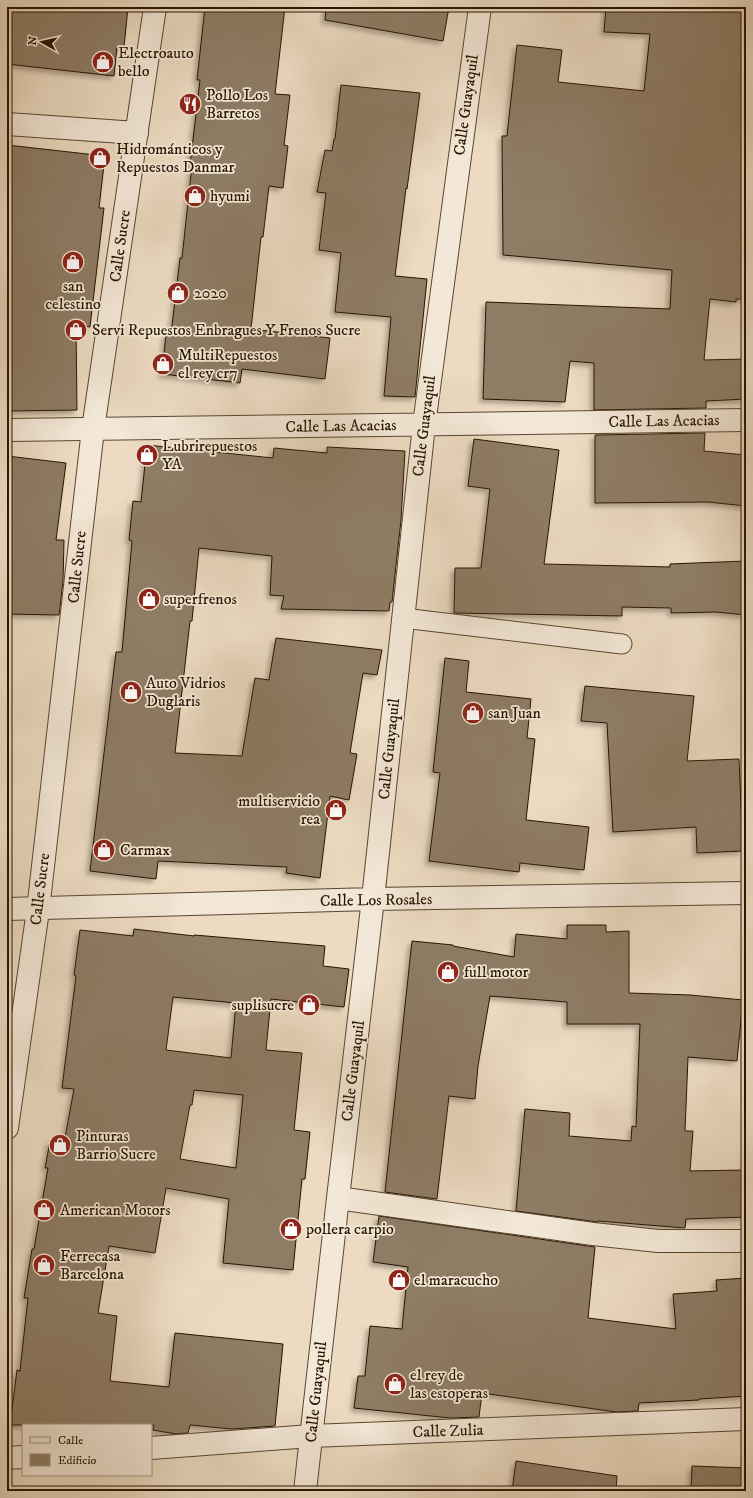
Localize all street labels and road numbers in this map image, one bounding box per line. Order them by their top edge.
street label: Calle Guayaquil [449,53,483,157]
street label: Calle Sucre [105,208,135,283]
street label: Calle Guayaquil [408,374,440,478]
street label: Calle Las Acacias [608,410,720,432]
street label: Calle Las Acacias [285,415,397,437]
street label: Calle Sucre [63,529,91,604]
street label: Calle Guayaquil [374,697,404,801]
street label: Calle Sucre [26,851,54,926]
street label: Calle Los Rosales [320,889,432,911]
street label: Calle Guayaquil [337,1019,369,1123]
street label: Calle Guayaquil [301,1340,331,1444]
street label: Calle Zulia [412,1420,484,1442]

